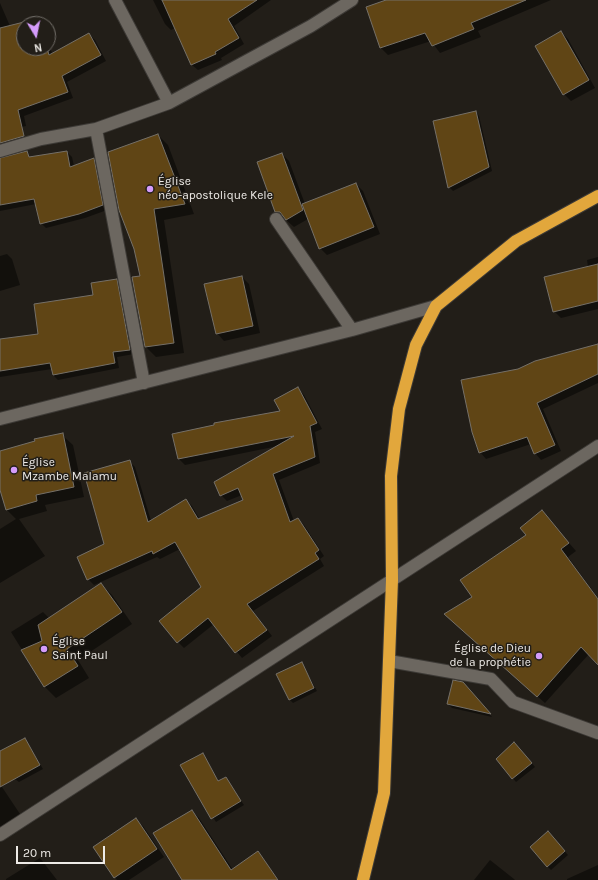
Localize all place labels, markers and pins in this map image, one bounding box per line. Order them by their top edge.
place label: Église néo-apostolique Kele [158,175,273,203]
marker: Église néo-apostolique Kele [145,184,155,194]
place label: Église Mzambe Malamu [22,456,117,484]
marker: Église Mzambe Malamu [9,465,19,475]
place label: Église Saint Paul [52,635,108,663]
place label: Église de Dieu de la prophétie [449,642,531,670]
marker: Église Saint Paul [39,644,49,654]
marker: Église de Dieu de la prophétie [534,651,544,661]

